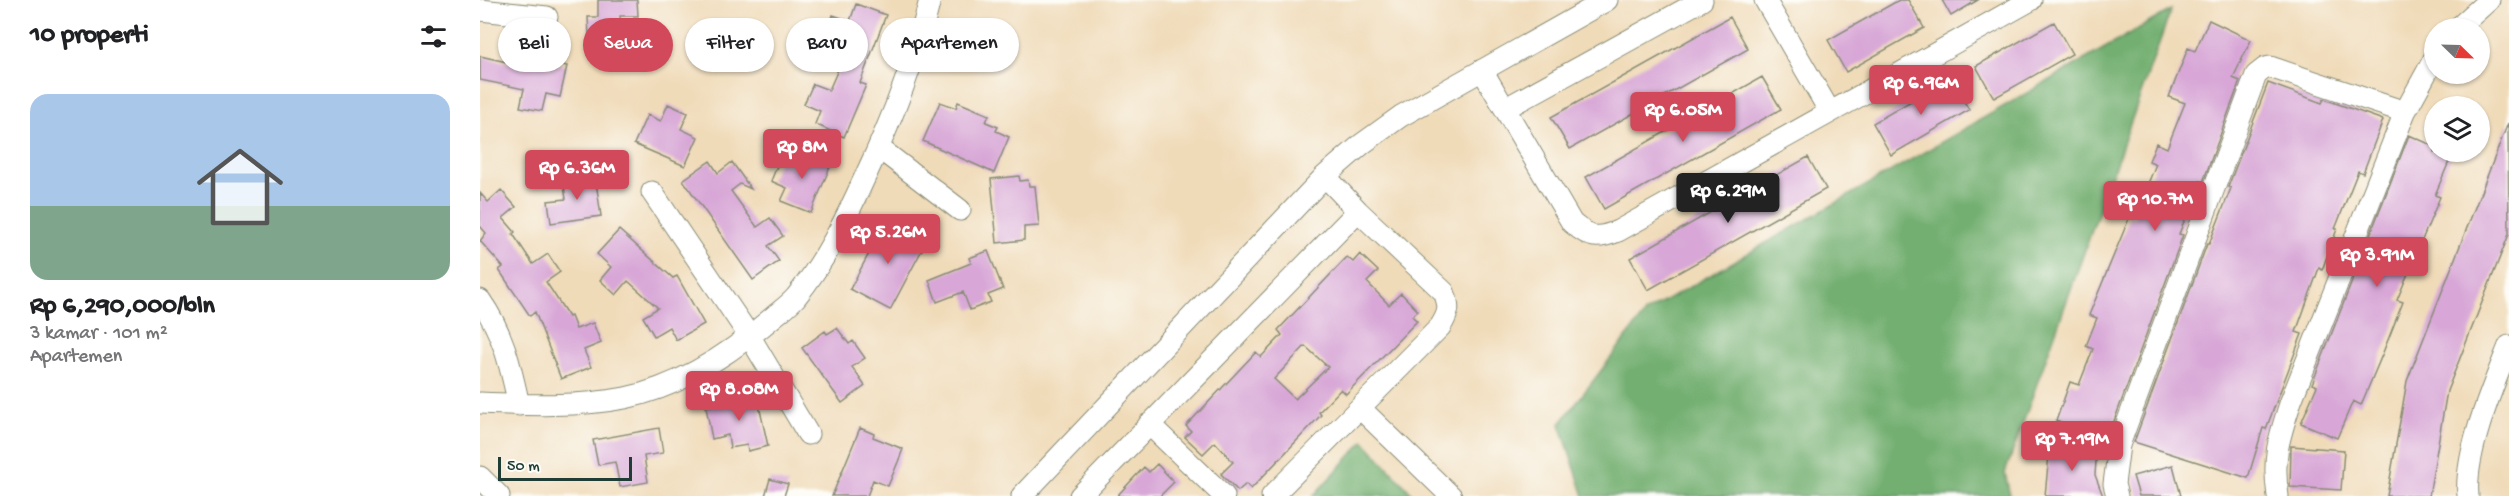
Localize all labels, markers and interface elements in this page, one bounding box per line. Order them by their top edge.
chip: Beli [498,18,571,72]
chip: Sewa [583,18,673,72]
chip: Filter [685,18,774,72]
chip: Baru [786,18,868,72]
chip: Apartemen [880,18,1019,72]
north arrow [2424,18,2490,84]
map controls [2424,18,2490,162]
icon: filters [417,20,450,53]
text: 10 properti [30,21,149,52]
pin: Rp 6.96M [1859,65,1983,116]
text: Rp 6.96M [1883,73,1959,96]
pin: Rp 6.05M [1621,92,1745,143]
button: layers [2424,96,2490,162]
text: Rp 6.05M [1644,100,1722,123]
pin: Rp 8M [760,129,844,180]
icon: home [186,133,294,241]
text: Rp 8M [777,137,827,160]
pin: Rp 6.36M [515,150,639,201]
text: Rp 6.36M [539,158,615,181]
pin: Rp 6.29M [1666,173,1790,224]
text: Rp 6.29M [1690,181,1766,204]
pin: Rp 10.7M [2093,181,2217,232]
text: Rp 10.7M [2117,189,2193,212]
pin: Rp 5.26M [826,214,950,265]
text: Rp 5.26M [850,222,926,245]
pin: Rp 3.91M [2315,237,2439,288]
text: Rp 3.91M [2340,245,2414,268]
text: Rp 6,290,000/bln [30,292,215,323]
text: 3 kamar · 101 m² [30,323,168,346]
text: Apartemen [30,346,122,369]
pin: Rp 8.08M [677,371,801,422]
text: Rp 8.08M [700,379,778,402]
pin: Rp 7.19M [2010,421,2134,472]
text: Rp 7.19M [2035,429,2109,452]
scale bar [498,454,632,482]
text: 50 m [507,458,540,477]

